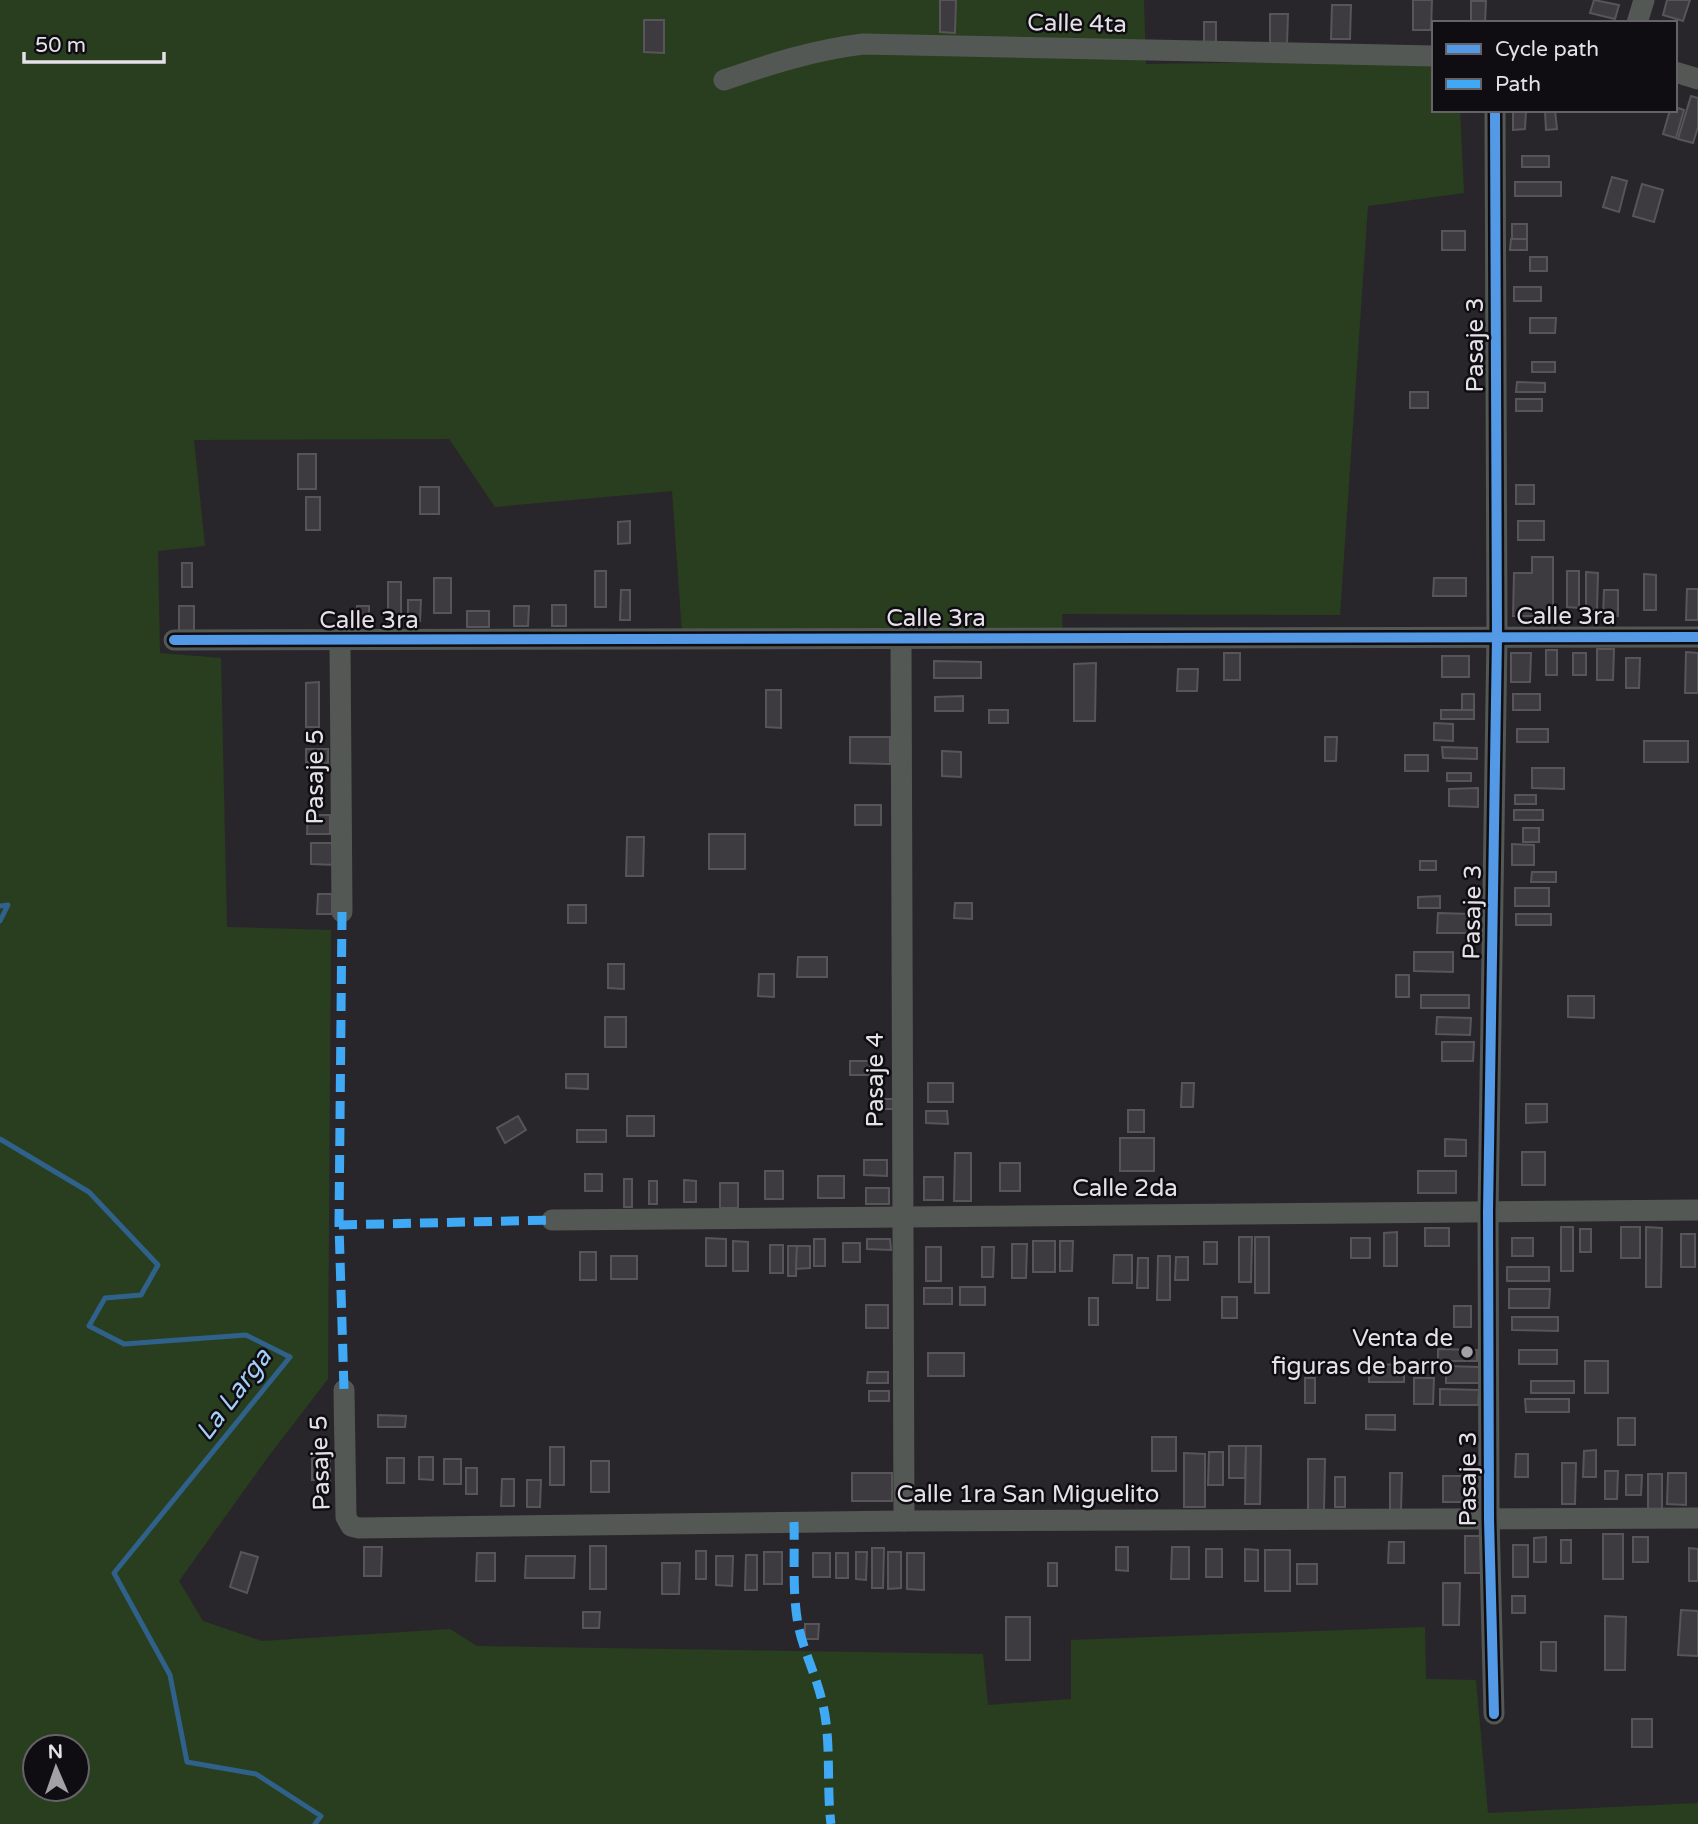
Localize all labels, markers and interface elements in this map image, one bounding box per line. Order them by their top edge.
street label: Calle 4ta [1027,8,1127,39]
scale bar [24,21,164,65]
legend [1432,21,1677,112]
text: 50 m [35,33,86,58]
text: Cycle path [1495,37,1599,62]
text: Path [1495,72,1541,97]
street label: Pasaje 3 [1461,298,1490,393]
street label: Calle 3ra [1516,602,1616,631]
street label: Calle 3ra [886,604,986,633]
street label: Calle 3ra [319,606,419,635]
street label: Pasaje 5 [301,730,330,825]
street label: Pasaje 3 [1457,864,1488,960]
street label: Pasaje 4 [861,1033,890,1128]
street label: Calle 2da [1072,1174,1178,1203]
place label: Venta de figuras de barro [1271,1324,1453,1381]
water label: La Larga [189,1341,279,1446]
marker: Venta de figuras de barro [1459,1344,1475,1360]
street label: Pasaje 5 [304,1415,337,1511]
street label: Pasaje 3 [1454,1432,1483,1527]
street label: Calle 1ra San Miguelito [897,1480,1159,1509]
north arrow [21,1733,91,1803]
text: N [47,1741,63,1763]

